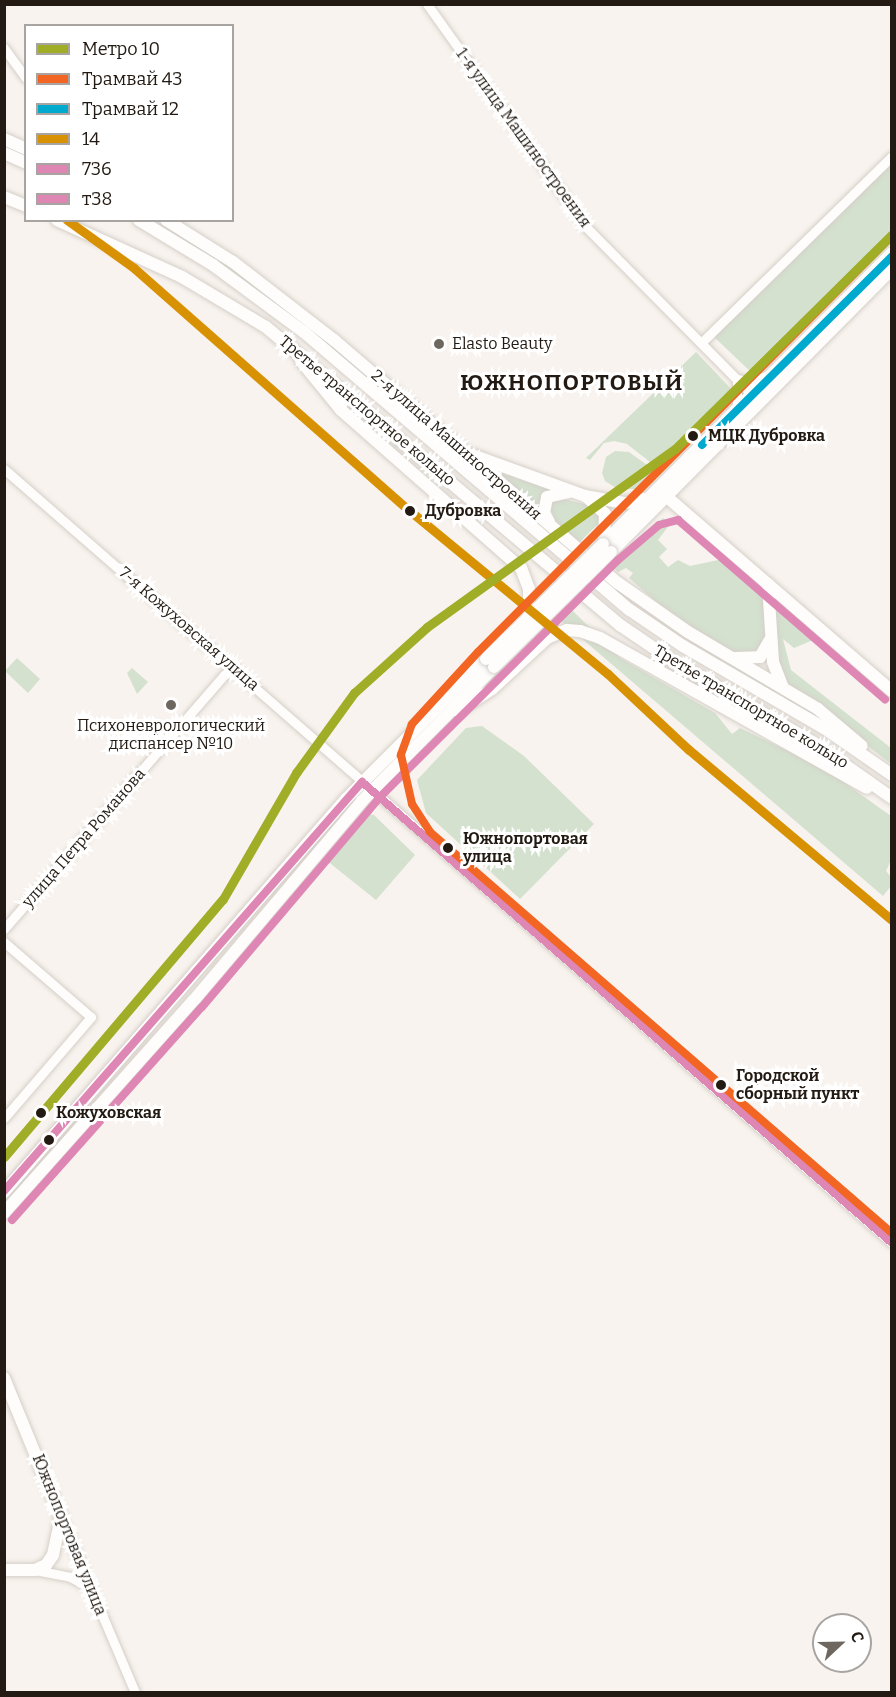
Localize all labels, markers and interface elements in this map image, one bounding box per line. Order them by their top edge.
legend [24,24,234,222]
text: Метро 10 [82,38,160,60]
street label: 1-я улица Машиностроения [451,45,595,231]
text: Трамвай 43 [82,68,183,90]
text: Трамвай 12 [82,98,179,120]
text: 14 [82,128,100,150]
text: 736 [82,158,112,180]
text: т38 [82,188,112,210]
street label: Третье транспортное кольцо [275,332,459,490]
place label: Elasto Beauty [452,334,552,354]
marker: Elasto Beauty [430,335,448,353]
street label: 2-я улица Машиностроения [367,366,545,524]
district label: ЮЖНОПОРТОВЫЙ [460,370,684,396]
marker: МЦК Дубровка [683,426,703,446]
place label: МЦК Дубровка [708,426,825,446]
marker: Дубровка [400,501,420,521]
place label: Дубровка [425,501,501,521]
street label: 7-я Кожуховская улица [115,563,263,695]
street label: Третье транспортное кольцо [650,641,852,773]
marker: Психоневрологический диспансер №10 [162,696,180,714]
place label: Психоневрологический диспансер №10 [77,716,265,754]
street label: улица Петра Романова [18,765,150,911]
place label: Южнопортовая улица [463,829,588,867]
marker: Южнопортовая улица [438,838,458,858]
place label: Городской сборный пункт [736,1066,859,1104]
marker: Городской сборный пункт [711,1075,731,1095]
marker: Кожуховская [31,1103,51,1123]
place label: Кожуховская [56,1103,161,1123]
unlabelled marker [43,1134,55,1146]
street label: Южнопортовая улица [28,1452,110,1618]
north arrow [812,1613,872,1673]
text: С [847,1629,868,1645]

